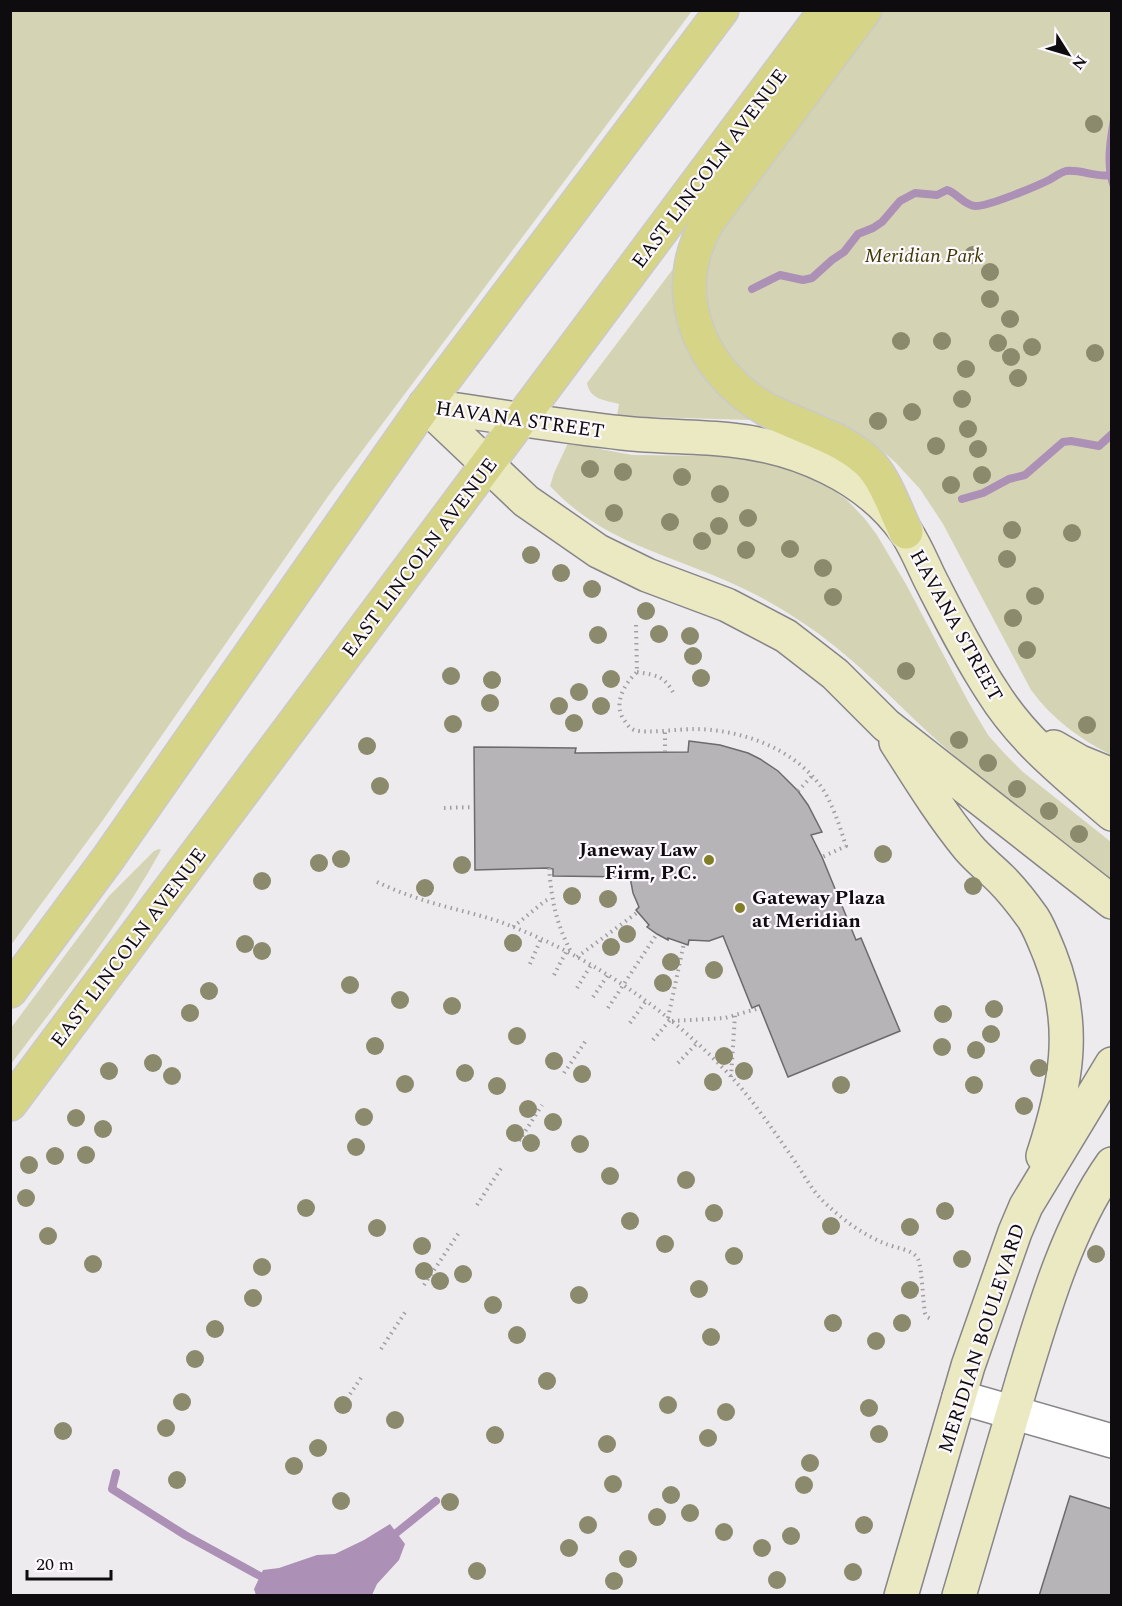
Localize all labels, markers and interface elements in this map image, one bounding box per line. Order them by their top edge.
north arrow [1038,24,1098,84]
text: N [1066,50,1093,75]
street label: EAST LINCOLN AVENUE [625,62,795,275]
park label: Meridian Park [864,241,984,271]
street label: HAVANA STREET [434,393,606,447]
street label: EAST LINCOLN AVENUE [335,451,505,664]
street label: HAVANA STREET [902,544,1010,707]
place label: Janeway Law Firm, P.C. [579,835,698,888]
street label: EAST LINCOLN AVENUE [44,841,214,1054]
marker: Janeway Law Firm, P.C. [702,853,716,867]
place label: Gateway Plaza at Meridian [752,883,886,936]
marker: Gateway Plaza at Meridian [733,901,747,915]
street label: MERIDIAN BOULEVARD [931,1220,1033,1457]
scale bar [27,1543,111,1581]
text: 20 m [36,1551,74,1578]

